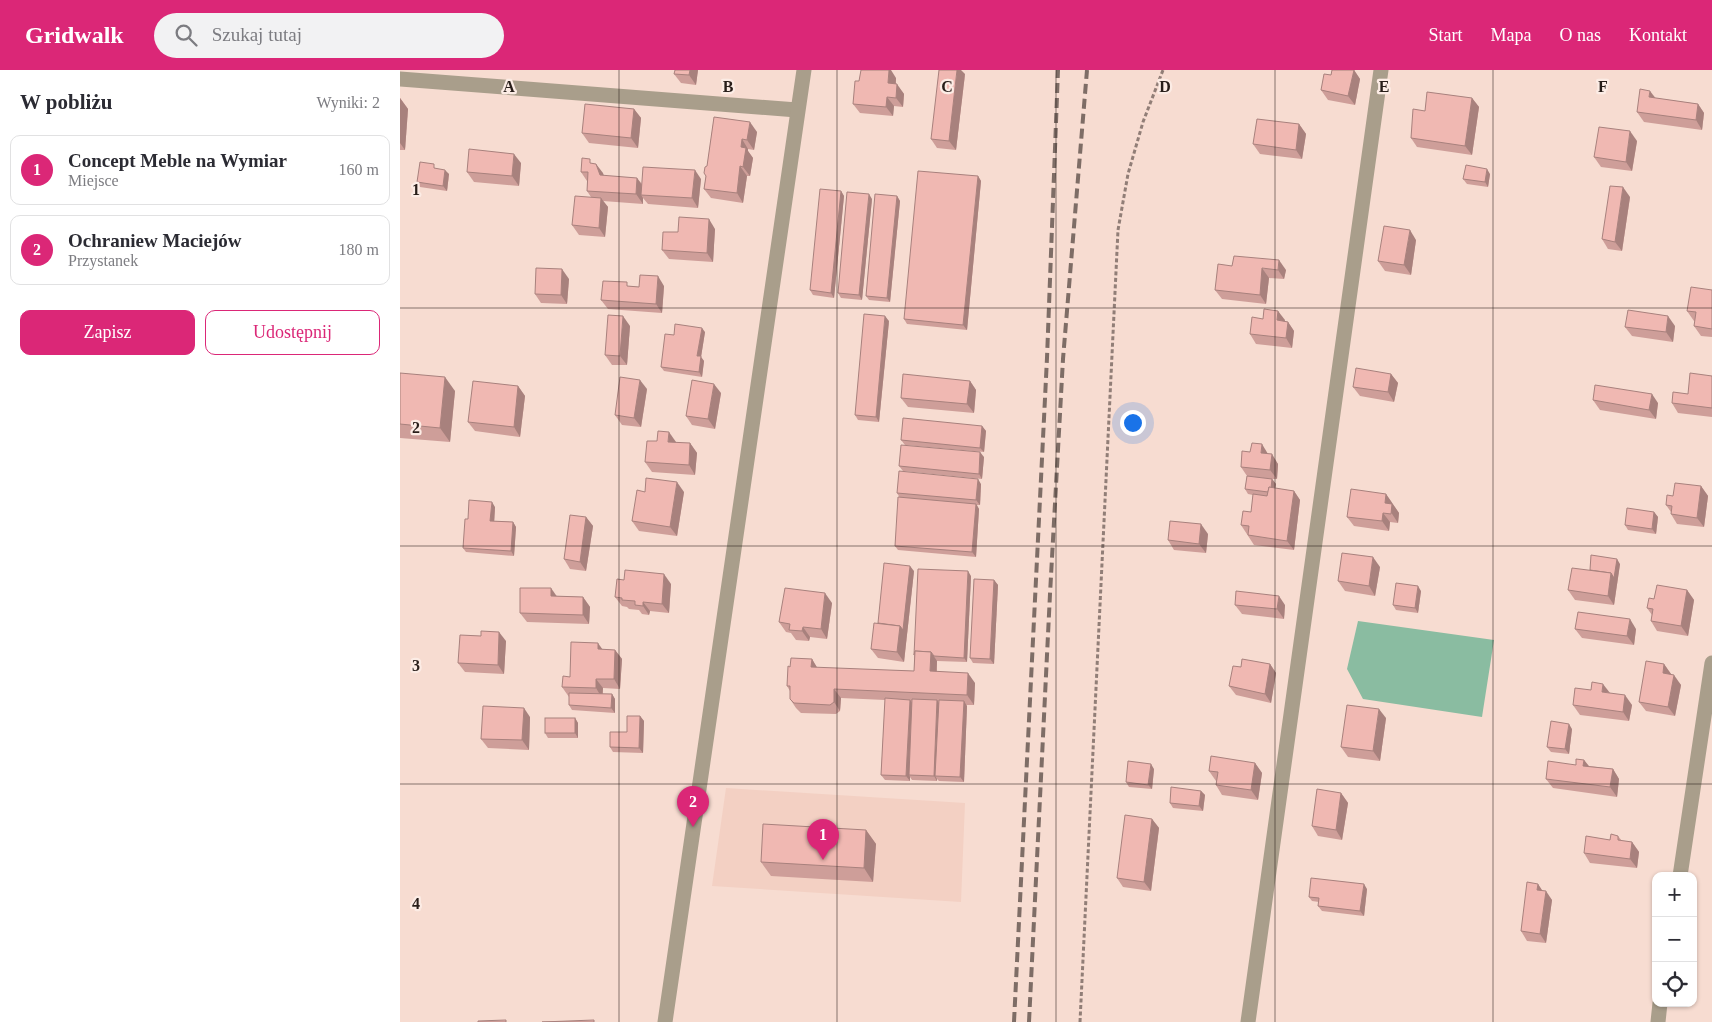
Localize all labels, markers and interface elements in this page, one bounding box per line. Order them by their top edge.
search box [154,13,504,58]
icon: search [172,21,200,49]
text: Gridwalk [25,22,124,48]
text: Szukaj tutaj [212,24,302,45]
text: Start [1429,25,1463,45]
text: Mapa [1491,25,1532,45]
text: O nas [1560,25,1601,45]
text: Kontakt [1629,25,1687,45]
text: A [503,78,515,95]
text: B [723,78,734,95]
text: C [941,78,953,95]
text: D [1159,78,1171,95]
text: E [1379,78,1389,95]
text: F [1598,78,1608,95]
text: W pobliżu [20,90,112,114]
text: Wyniki: 2 [317,94,380,111]
text: Concept Meble na Wymiar [68,150,287,171]
text: 1 [33,161,41,178]
text: 160 m [339,161,379,178]
text: Miejsce [68,172,119,189]
text: 1 [412,181,420,198]
text: Ochraniew Maciejów [68,230,242,251]
text: 2 [33,241,41,258]
text: 180 m [339,241,379,258]
text: Przystanek [68,252,138,269]
button: Zapisz [20,310,195,355]
button: Udostępnij [205,310,380,355]
your location [1120,410,1146,436]
text: 2 [412,419,420,436]
text: 3 [412,657,420,674]
pin: 2 [677,786,709,827]
pin: 1 [807,819,839,860]
map controls [1652,872,1697,1007]
button: + [1652,872,1697,917]
text: 4 [412,895,420,912]
button: − [1652,917,1697,962]
button: locate [1652,962,1697,1007]

